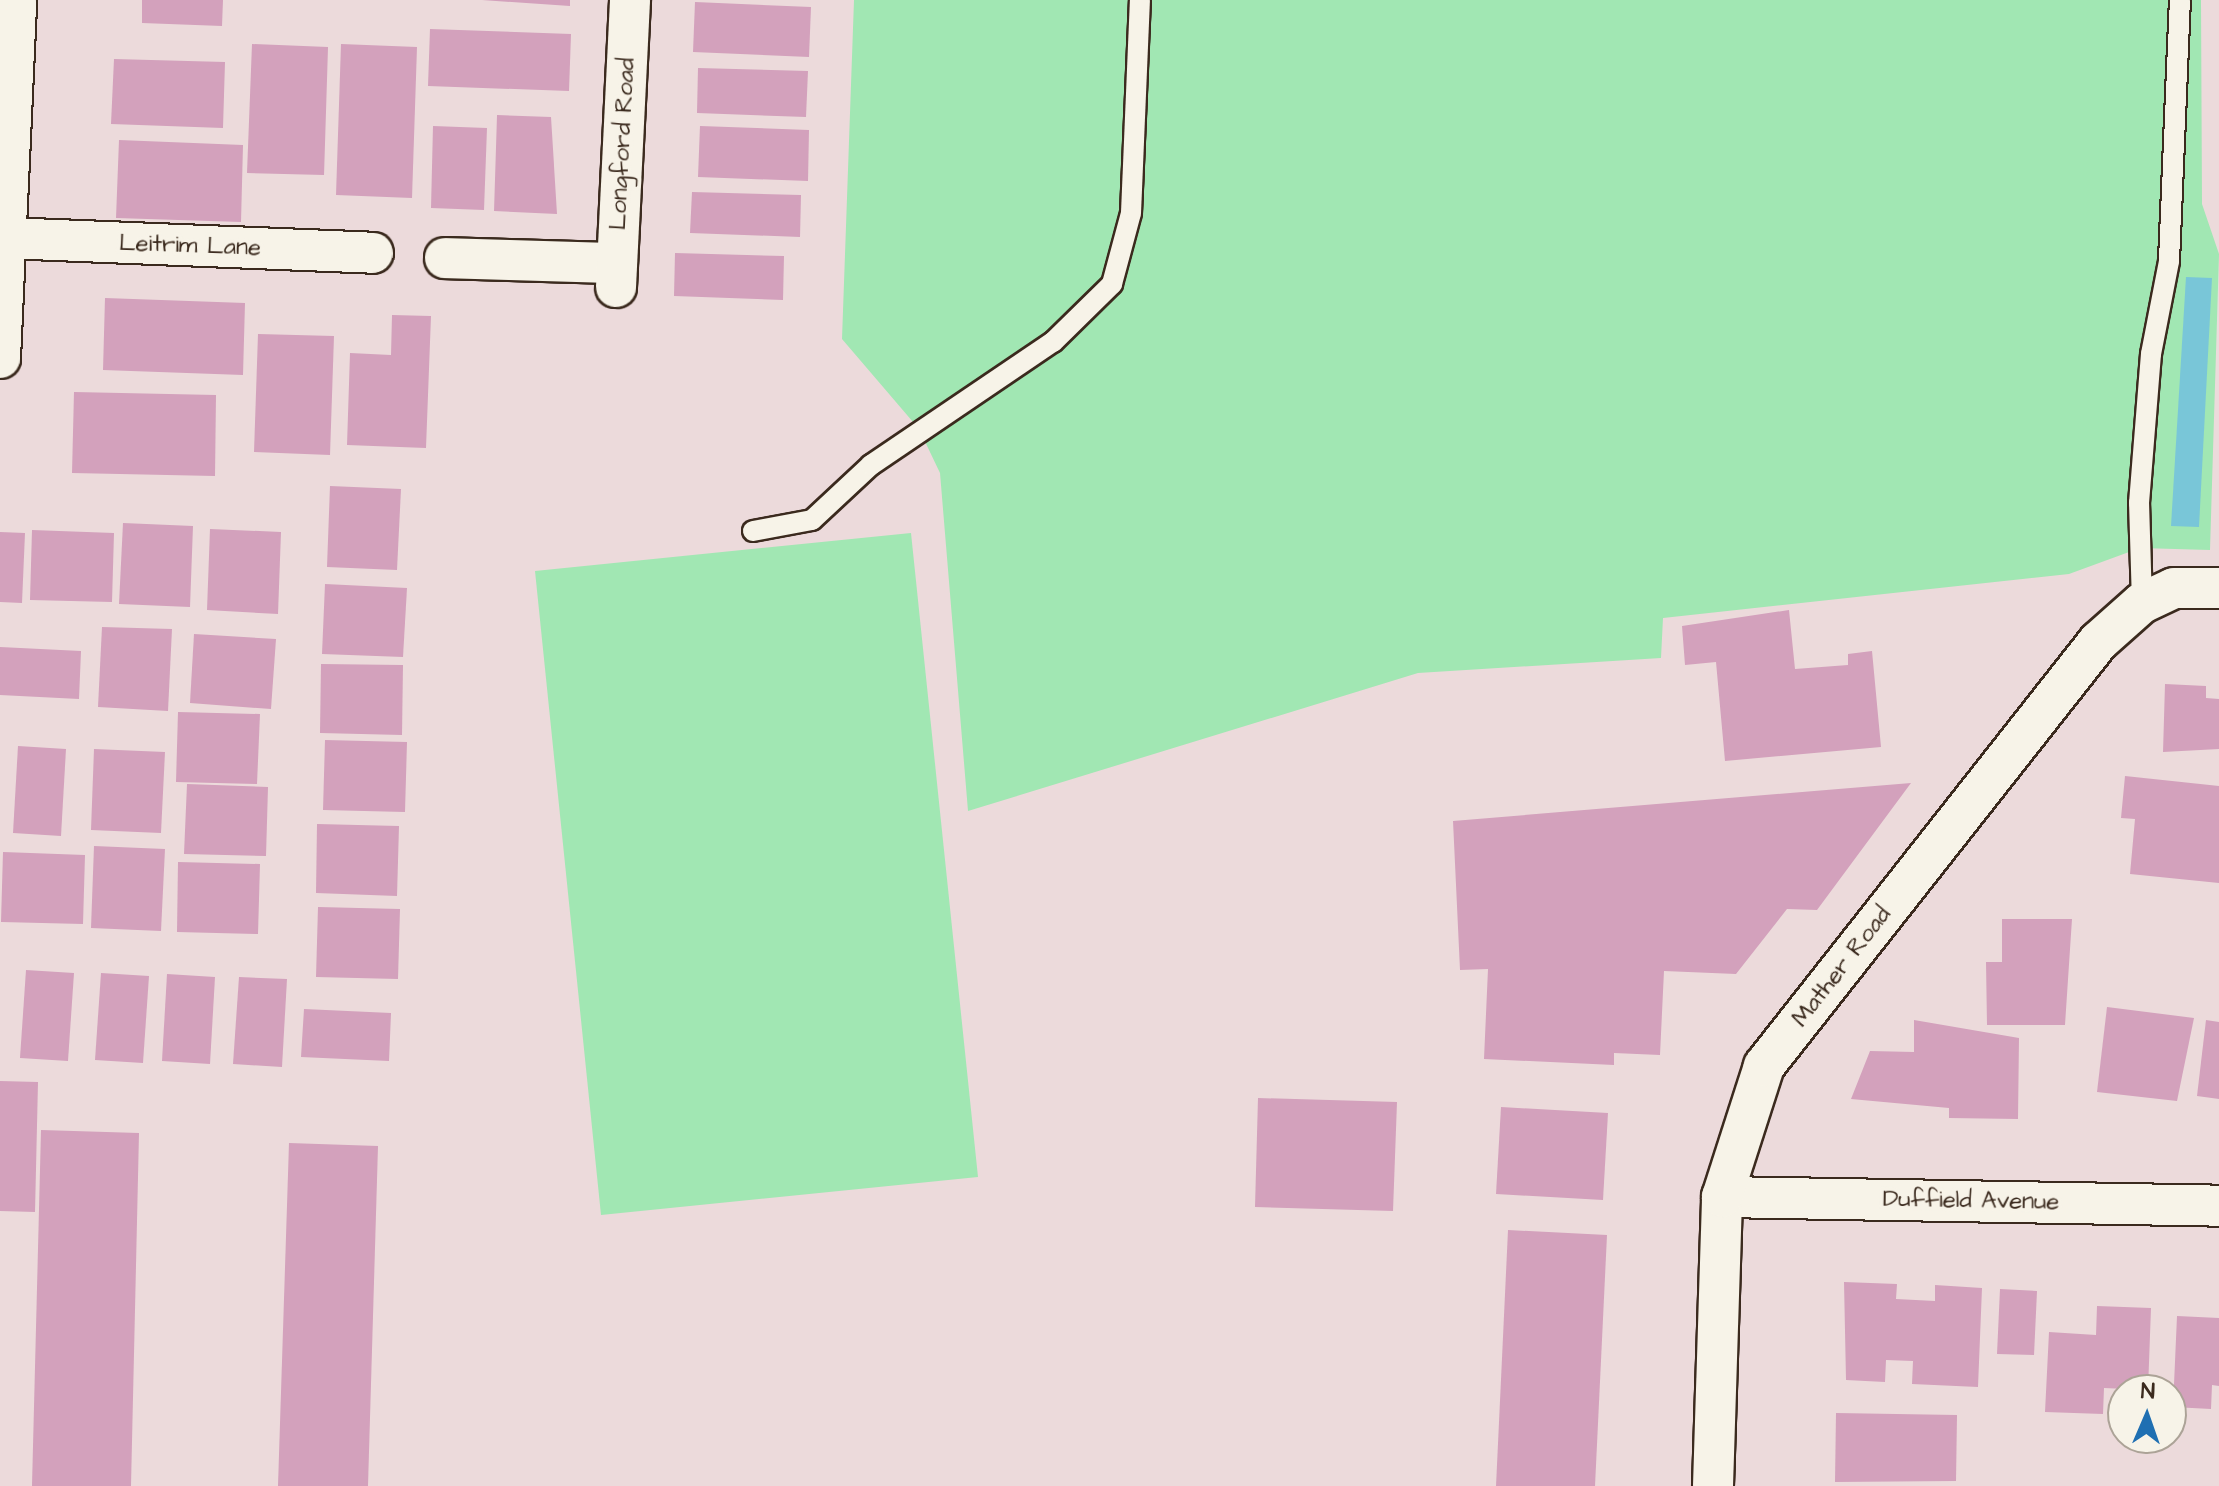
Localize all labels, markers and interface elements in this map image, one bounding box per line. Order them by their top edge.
street label: Longford Road [604,57,642,231]
street label: Leitrim Lane [119,229,261,263]
street label: Mather Road [1786,901,1898,1033]
street label: Duffield Avenue [1882,1185,2060,1217]
north arrow [2107,1374,2187,1454]
text: N [2140,1376,2155,1407]

